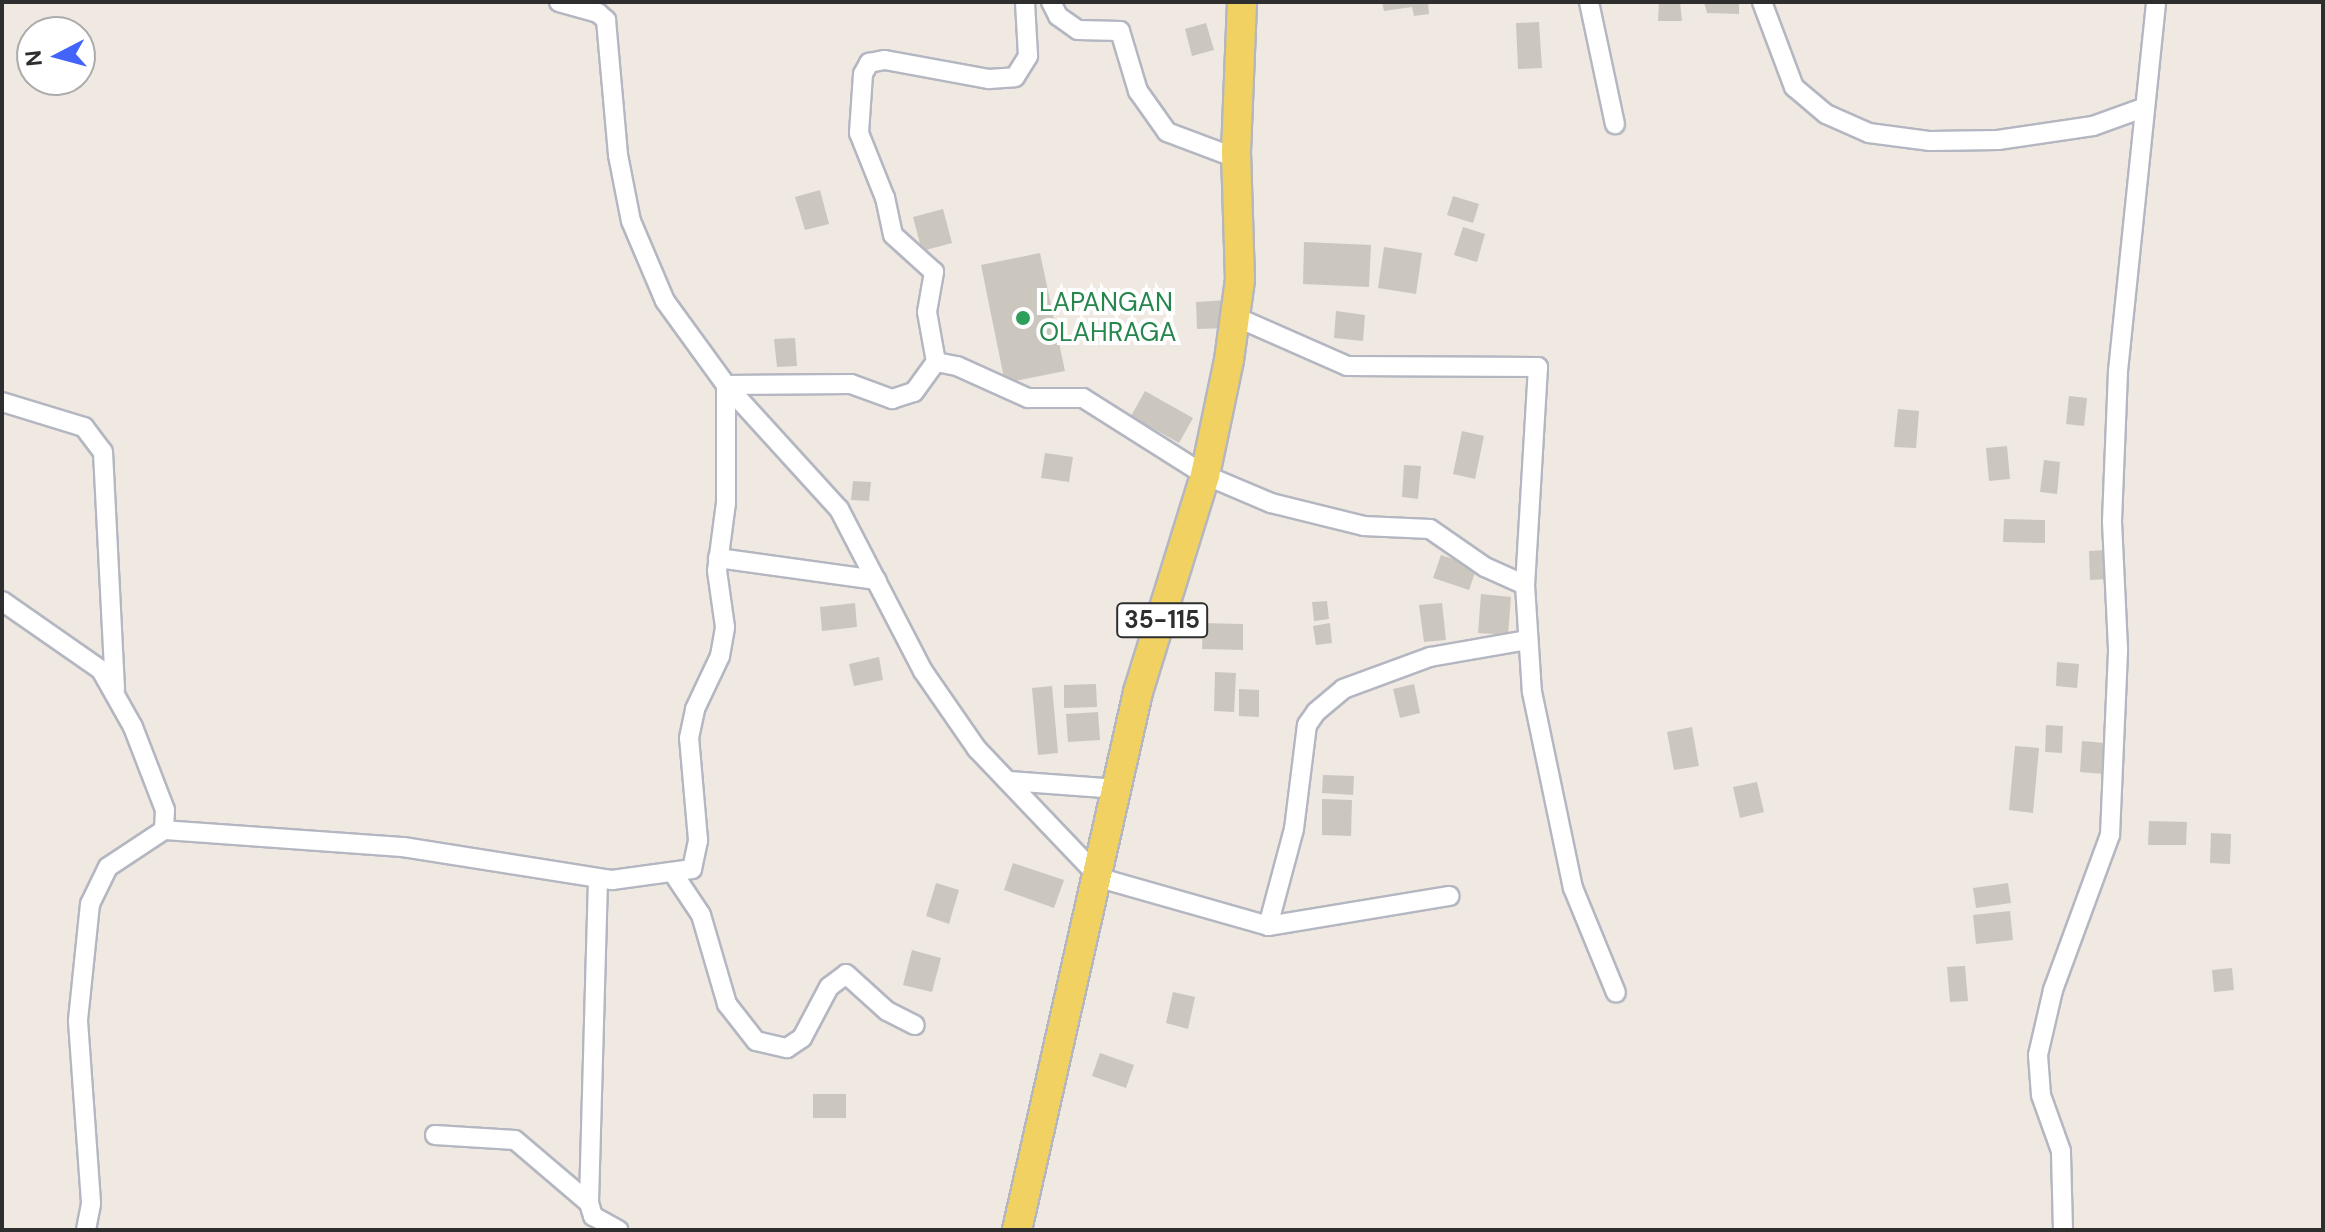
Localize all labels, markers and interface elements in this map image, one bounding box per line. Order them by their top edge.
north arrow [16,16,96,96]
text: N [18,49,49,68]
place label: LAPANGAN OLAHRAGA [1039,287,1176,348]
marker: LAPANGAN OLAHRAGA [1014,309,1032,327]
road number: 35-115 [1116,600,1208,640]

